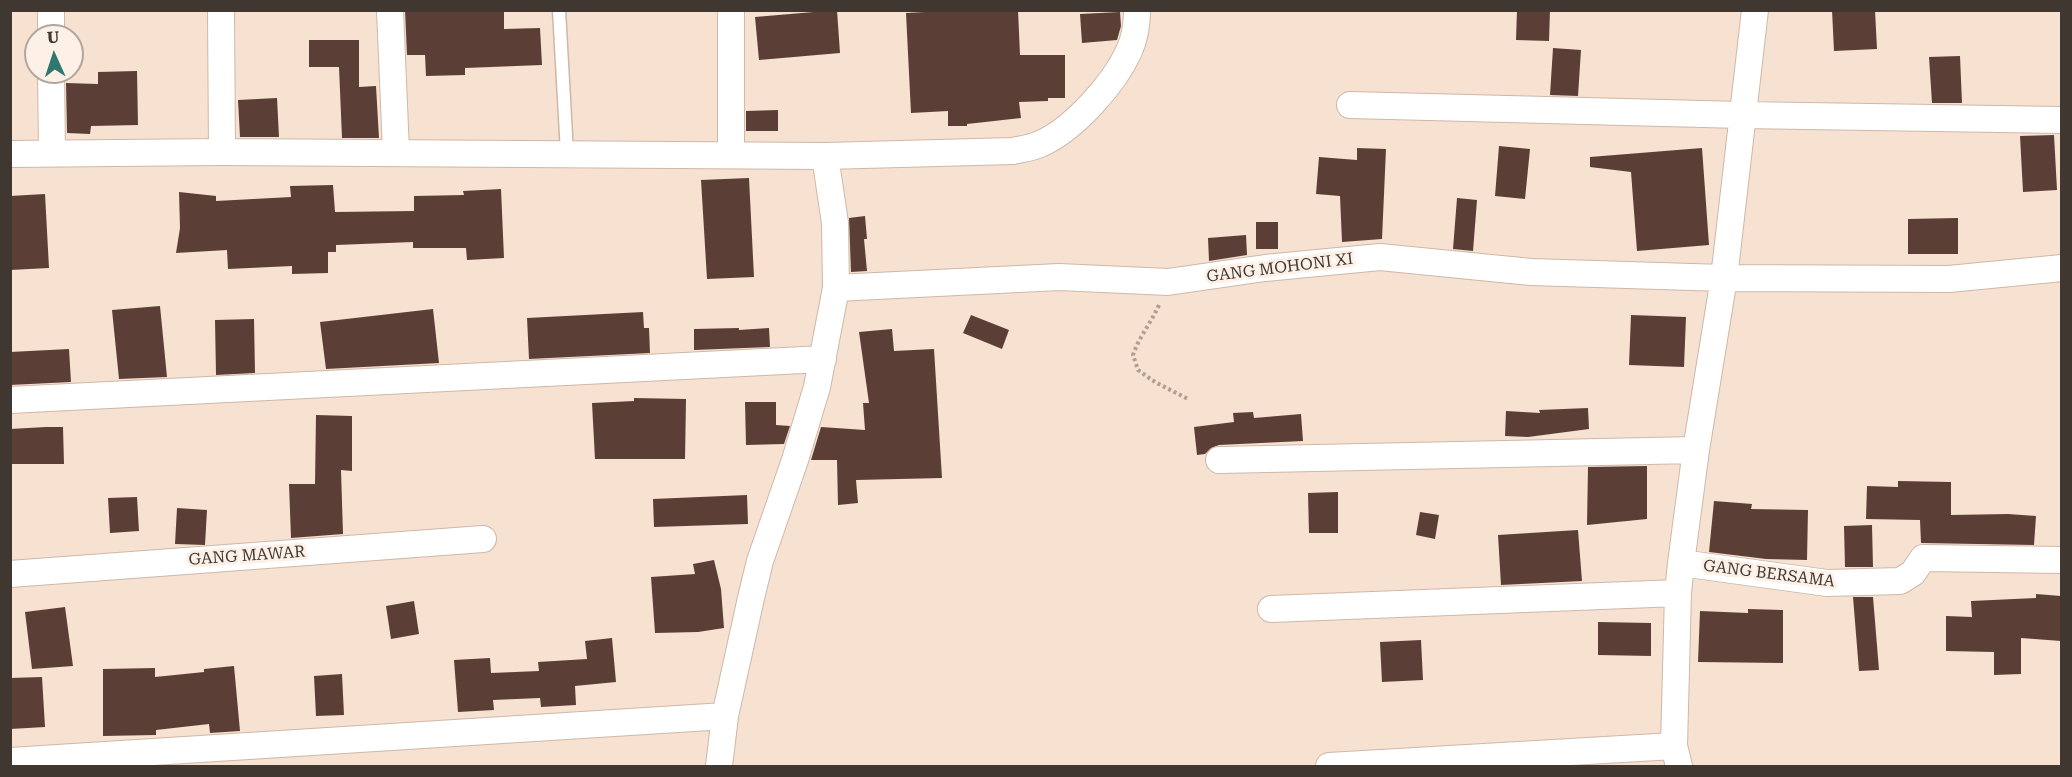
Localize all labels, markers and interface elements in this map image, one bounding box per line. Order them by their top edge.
north arrow [24,24,84,84]
text: U [46,28,60,47]
street label: GANG MOHONI XI [1206,249,1354,287]
street label: GANG MAWAR [188,542,306,570]
street label: GANG BERSAMA [1702,556,1836,592]

